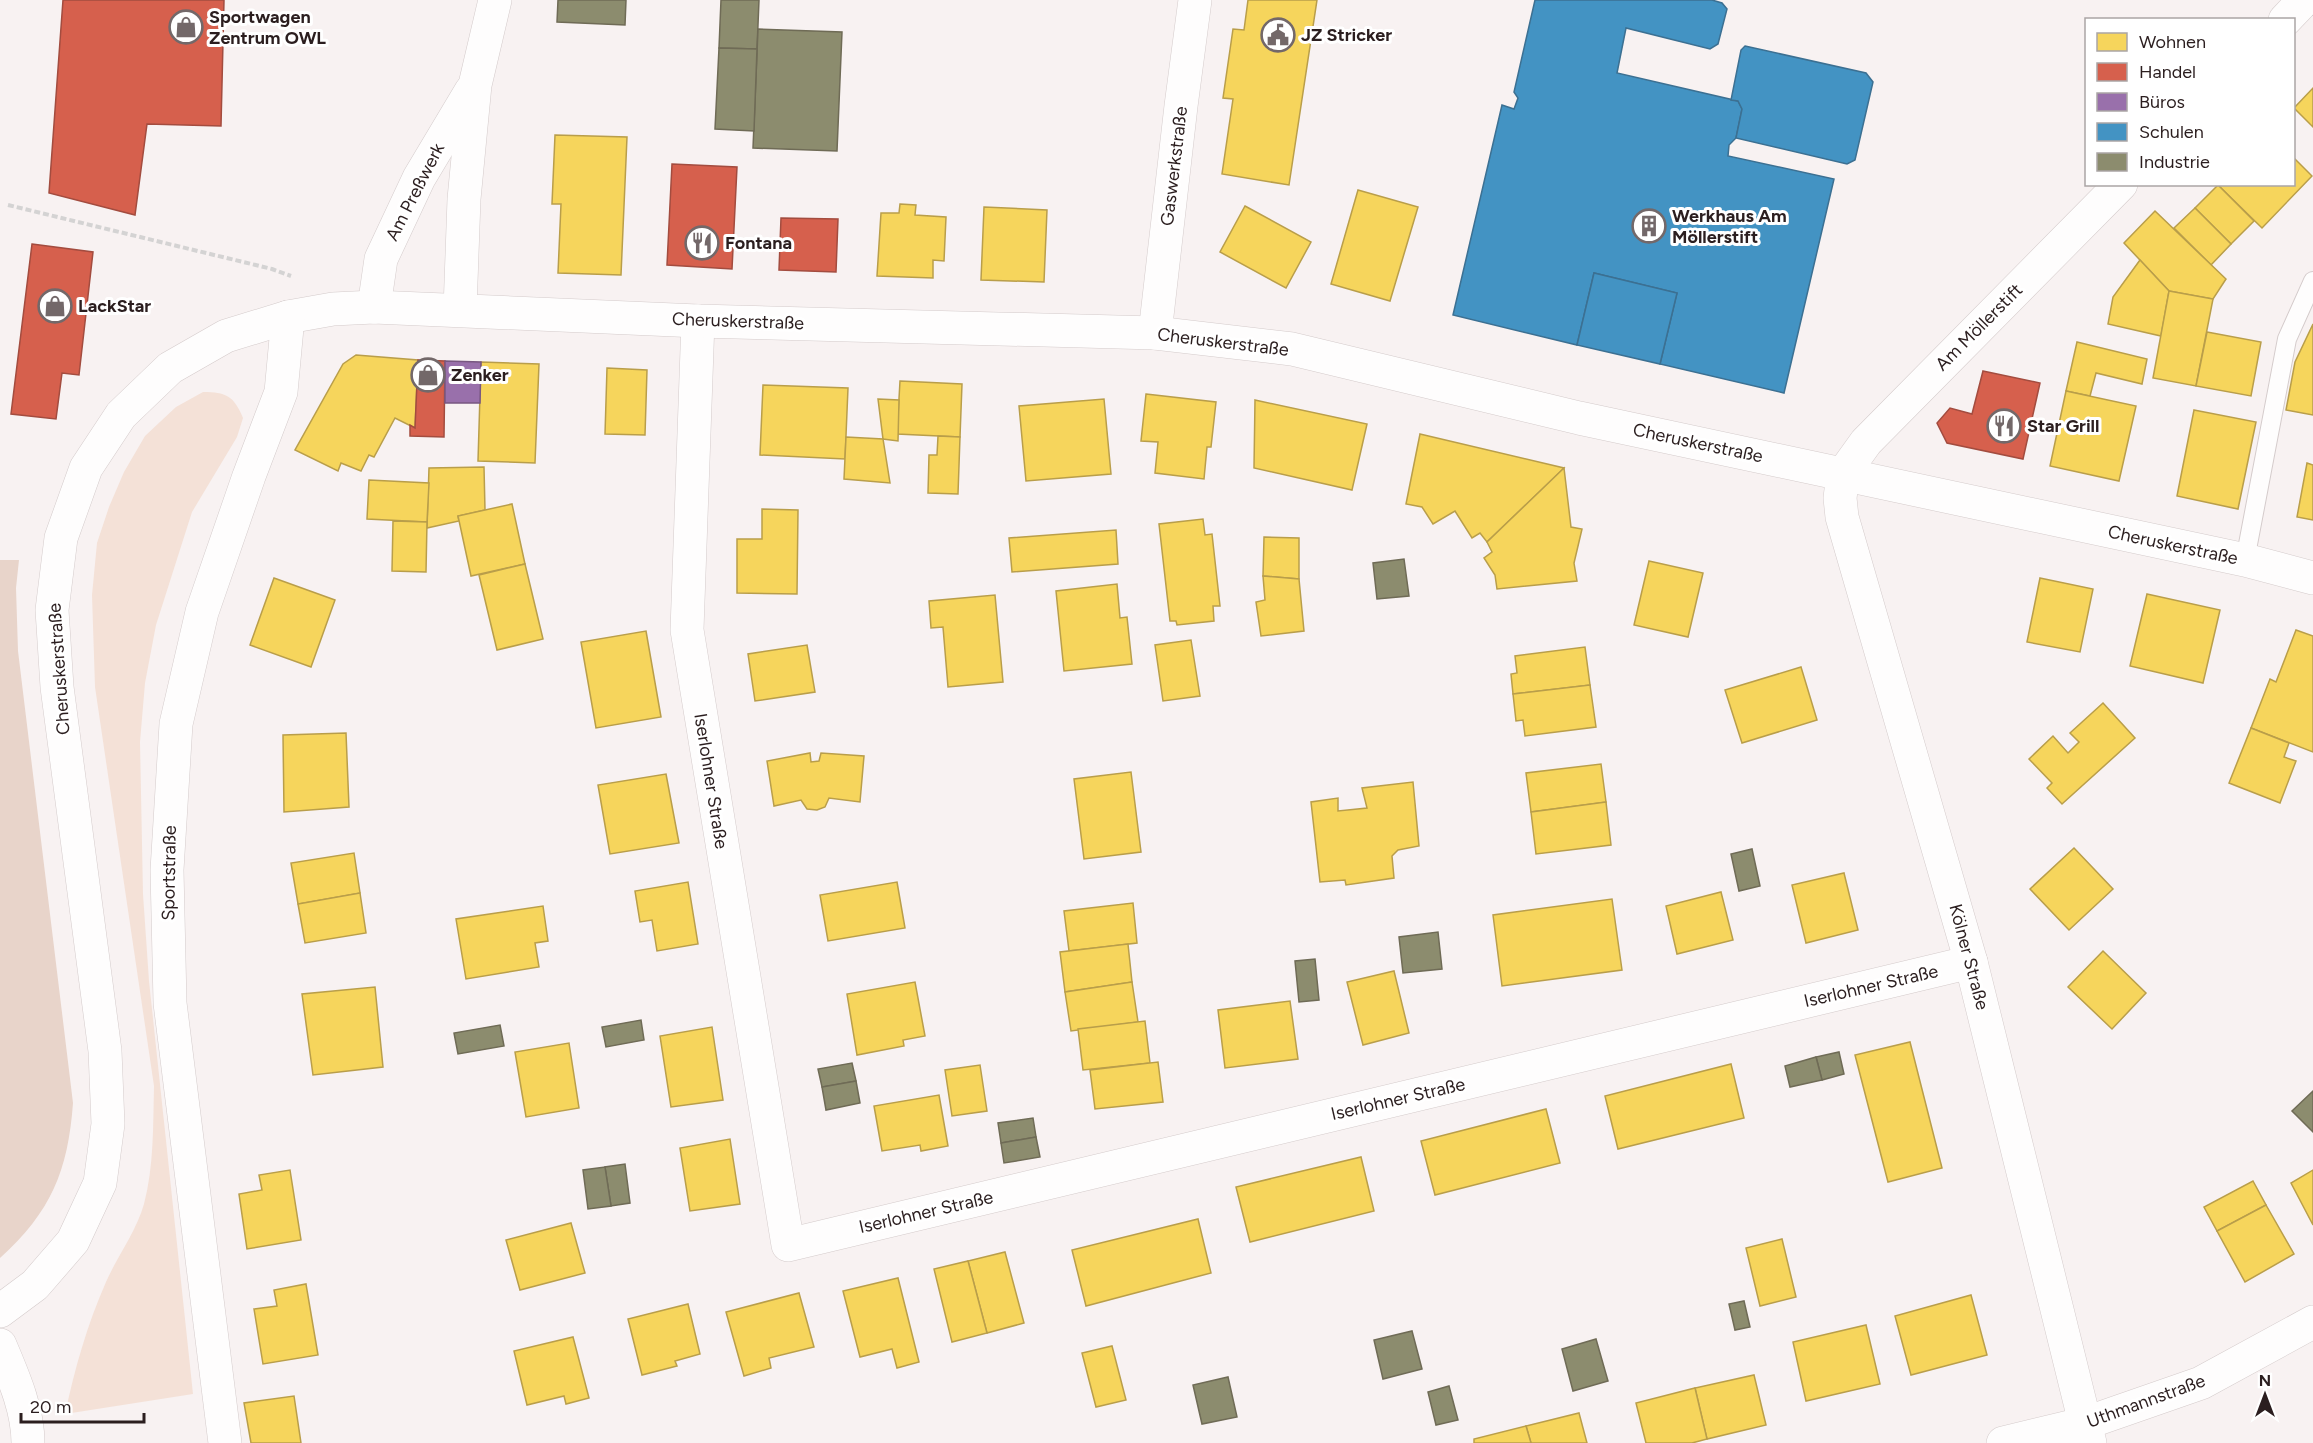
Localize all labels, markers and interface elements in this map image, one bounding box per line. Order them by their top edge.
place label: Sportwagen Zentrum OWL [209,6,326,49]
shop icon: Sportwagen Zentrum OWL [168,9,204,45]
public building icon: JZ Stricker [1260,17,1296,53]
legend [2085,18,2295,186]
place label: JZ Stricker [1301,24,1392,46]
text: Wohnen [2139,31,2206,53]
text: Handel [2139,61,2196,83]
text: Büros [2139,91,2185,113]
street label: Gaswerkstraße [1156,105,1192,227]
text: Schulen [2139,121,2204,143]
street label: Am Preßwerk [381,139,449,245]
text: Industrie [2139,151,2210,173]
place label: Werkhaus Am Möllerstift [1672,205,1787,248]
building icon: Werkhaus Am Möllerstift [1631,208,1667,244]
restaurant icon: Fontana [684,225,720,261]
place label: Fontana [725,232,792,254]
street label: Am Möllerstift [1931,279,2027,375]
shop icon: LackStar [37,288,73,324]
place label: LackStar [78,295,151,317]
street label: Cheruskerstraße [672,308,805,334]
street label: Cheruskerstraße [1156,323,1290,361]
shop icon: Zenker [410,357,446,393]
place label: Zenker [451,364,509,386]
restaurant icon: Star Grill [1986,408,2022,444]
place label: Star Grill [2027,415,2099,437]
street label: Cheruskerstraße [1631,418,1765,468]
street label: Cheruskerstraße [2106,520,2240,570]
street label: Cheruskerstraße [43,602,75,736]
street label: Iserlohner Straße [689,712,733,851]
street label: Sportstraße [157,825,181,921]
street label: Kölner Straße [1944,902,1994,1013]
street label: Iserlohner Straße [1802,960,1940,1012]
street label: Iserlohner Straße [1329,1073,1467,1125]
street label: Iserlohner Straße [857,1186,995,1238]
north arrow [2235,1365,2295,1425]
street label: Uthmannstraße [2084,1369,2208,1433]
text: N [2259,1371,2271,1390]
scale bar [21,1386,144,1424]
text: 20 m [30,1396,71,1418]

